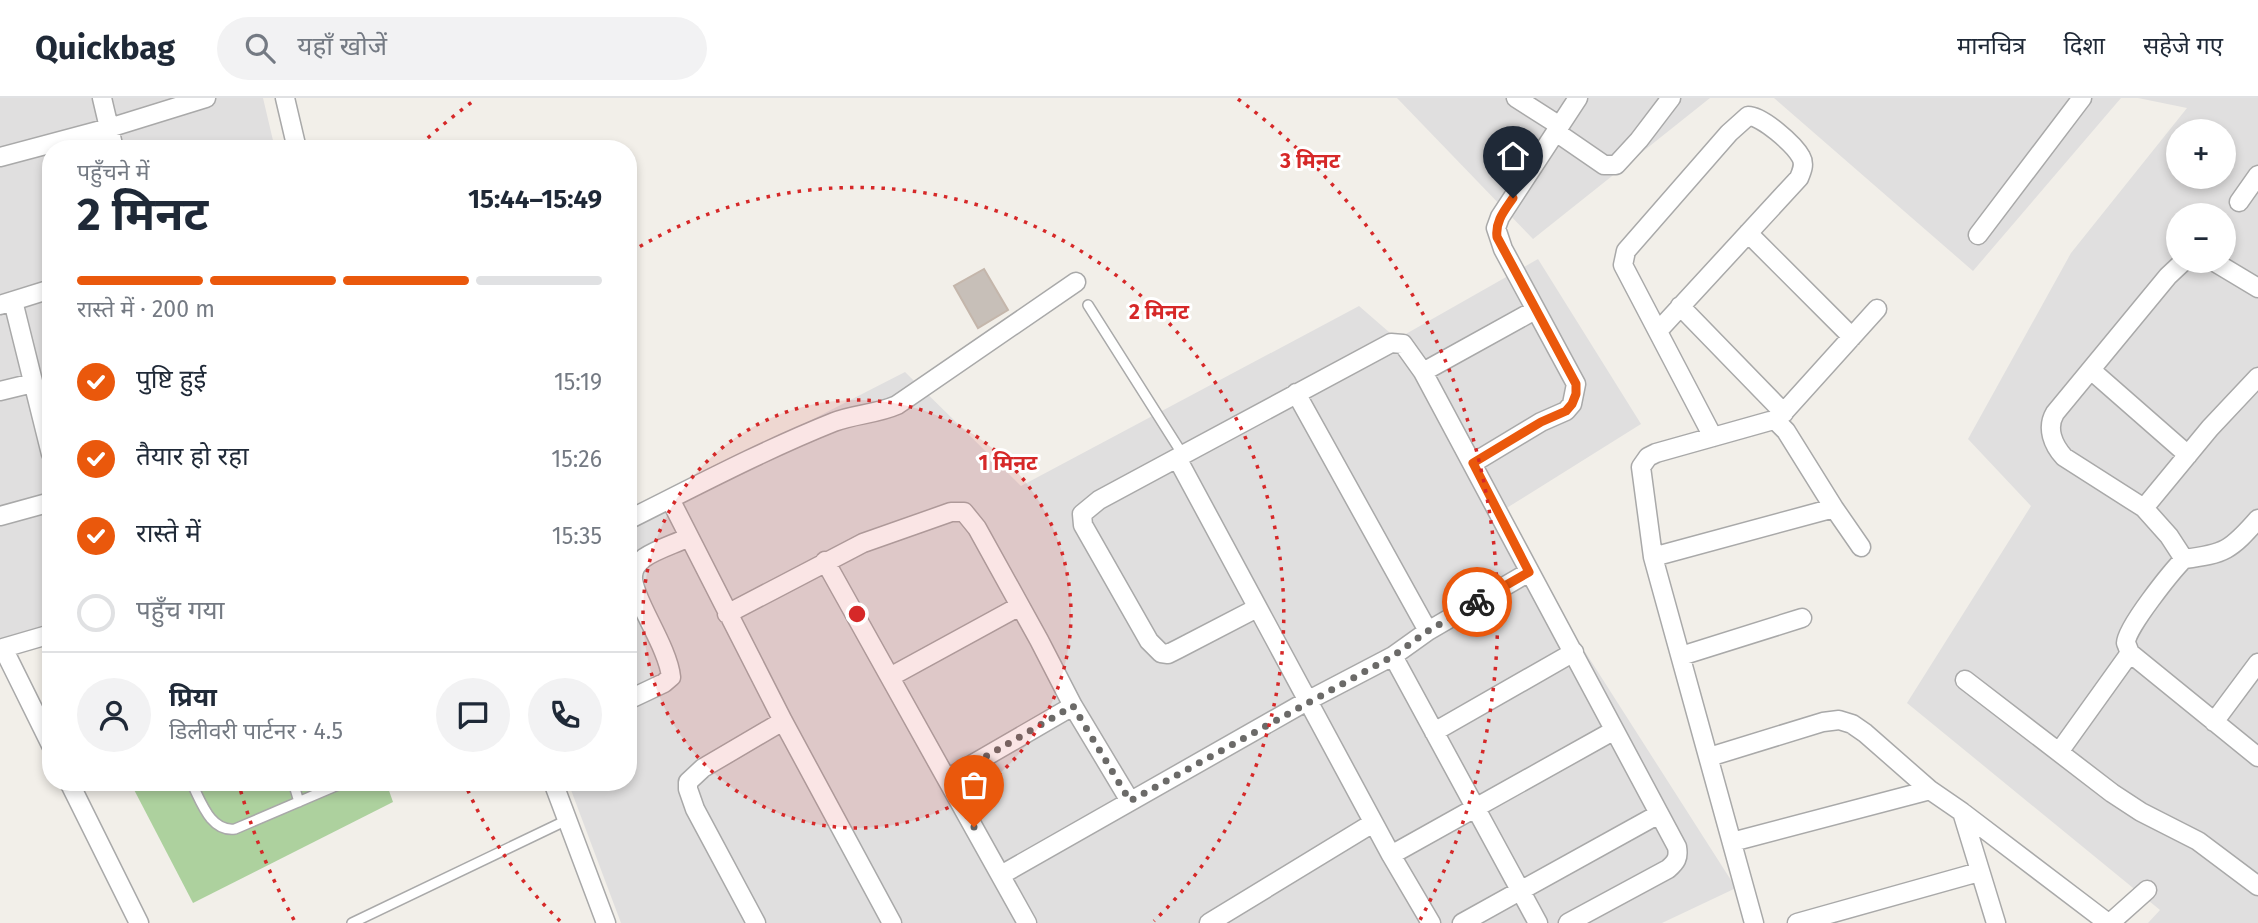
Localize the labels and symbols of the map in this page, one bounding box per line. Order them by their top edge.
pin [1483,126,1543,198]
text: 3 मिनट [1279,148,1341,174]
text: 2 मिनट [1129,299,1190,325]
text: 1 मिनट [979,450,1038,476]
courier [1442,567,1512,637]
centre of rings [845,602,869,626]
pin [944,755,1004,827]

